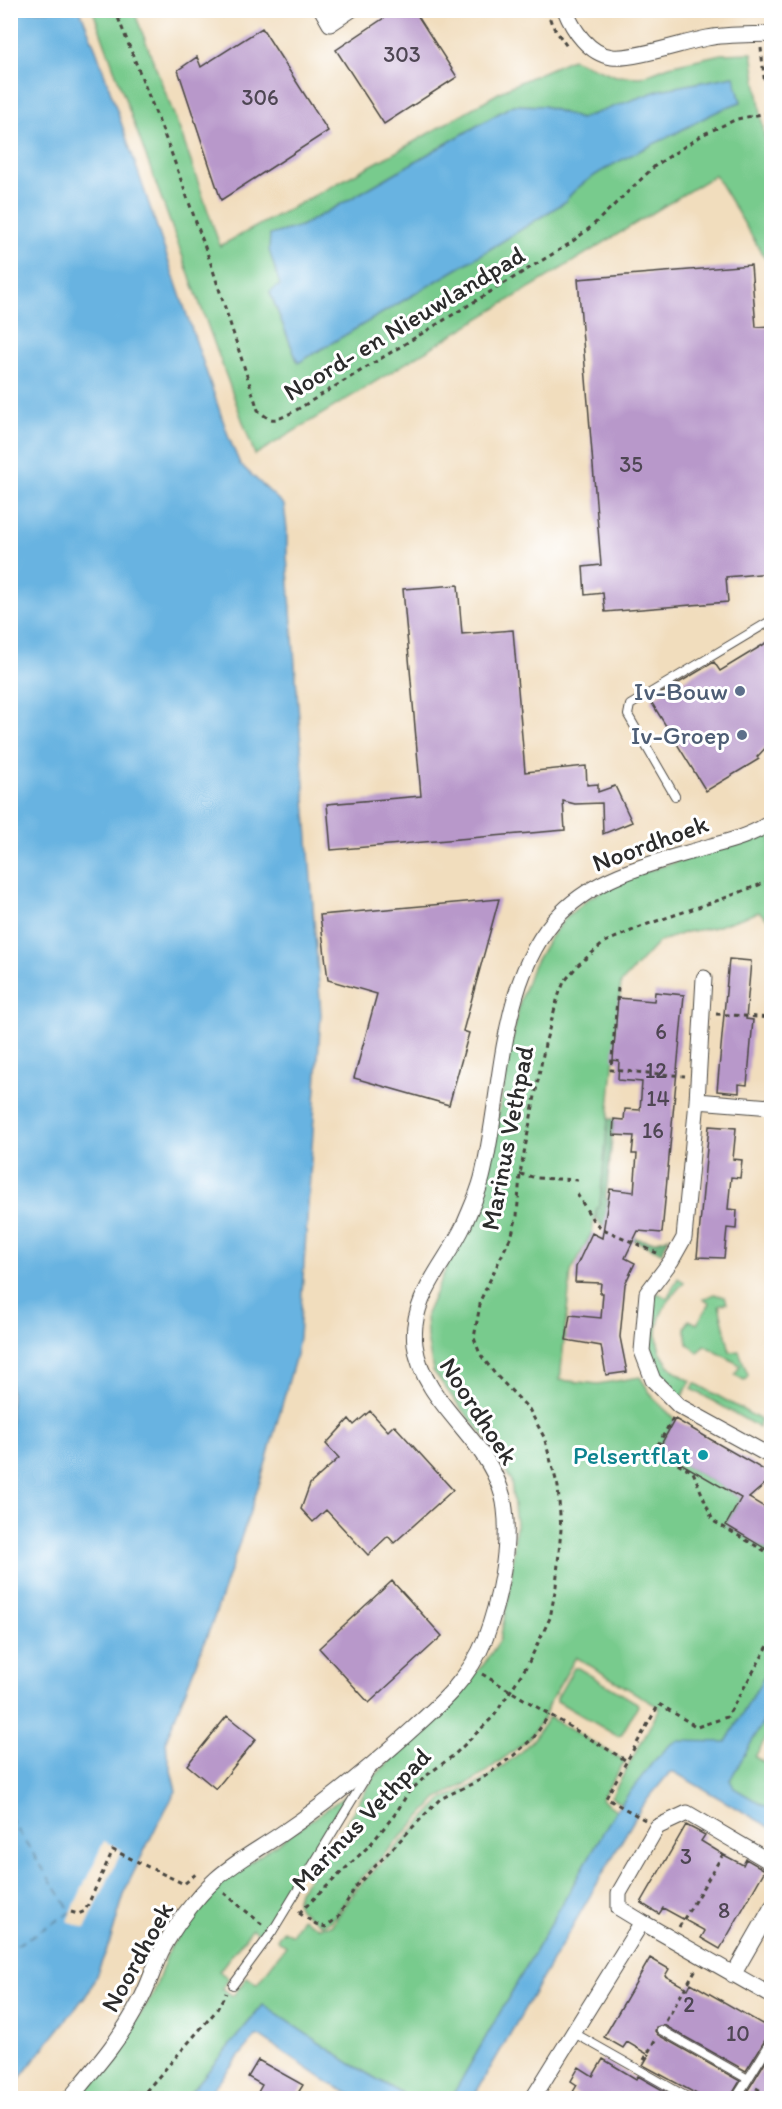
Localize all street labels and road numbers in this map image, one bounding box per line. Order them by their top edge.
street label: Noord- en Nieuwlandpad [277,238,531,408]
street label: Noordhoek [588,807,713,879]
street label: Marinus Vethpad [473,1042,541,1233]
street label: Noordhoek [433,1351,526,1471]
street label: Marinus Vethpad [284,1740,438,1898]
street label: Noordhoek [94,1896,181,2018]

